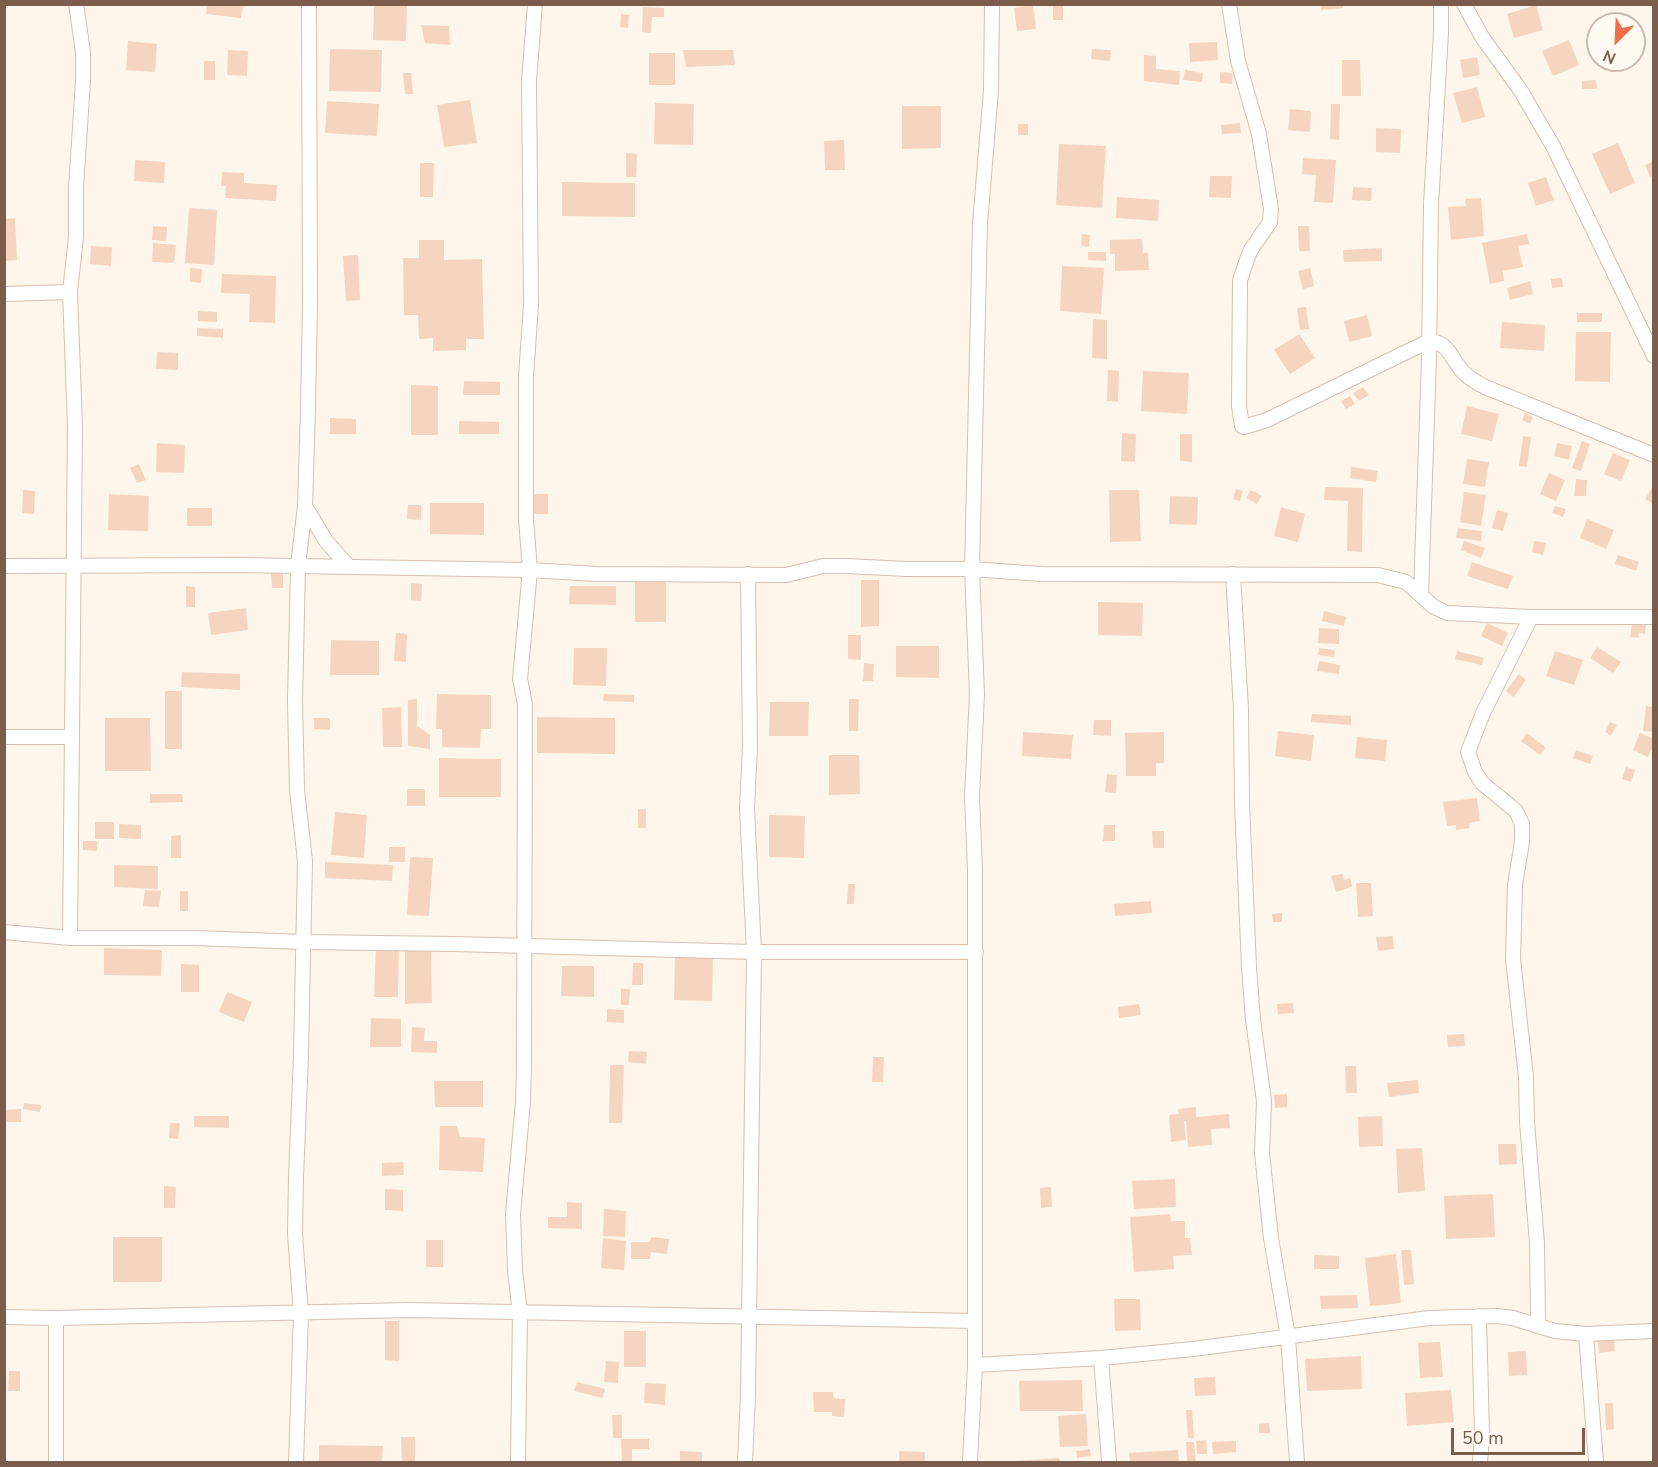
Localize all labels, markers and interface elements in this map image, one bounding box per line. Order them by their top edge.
north arrow [1586,12,1646,72]
text: N [1600,44,1619,69]
scale bar [1454,1416,1588,1454]
text: 50 m [1462,1426,1504,1450]

